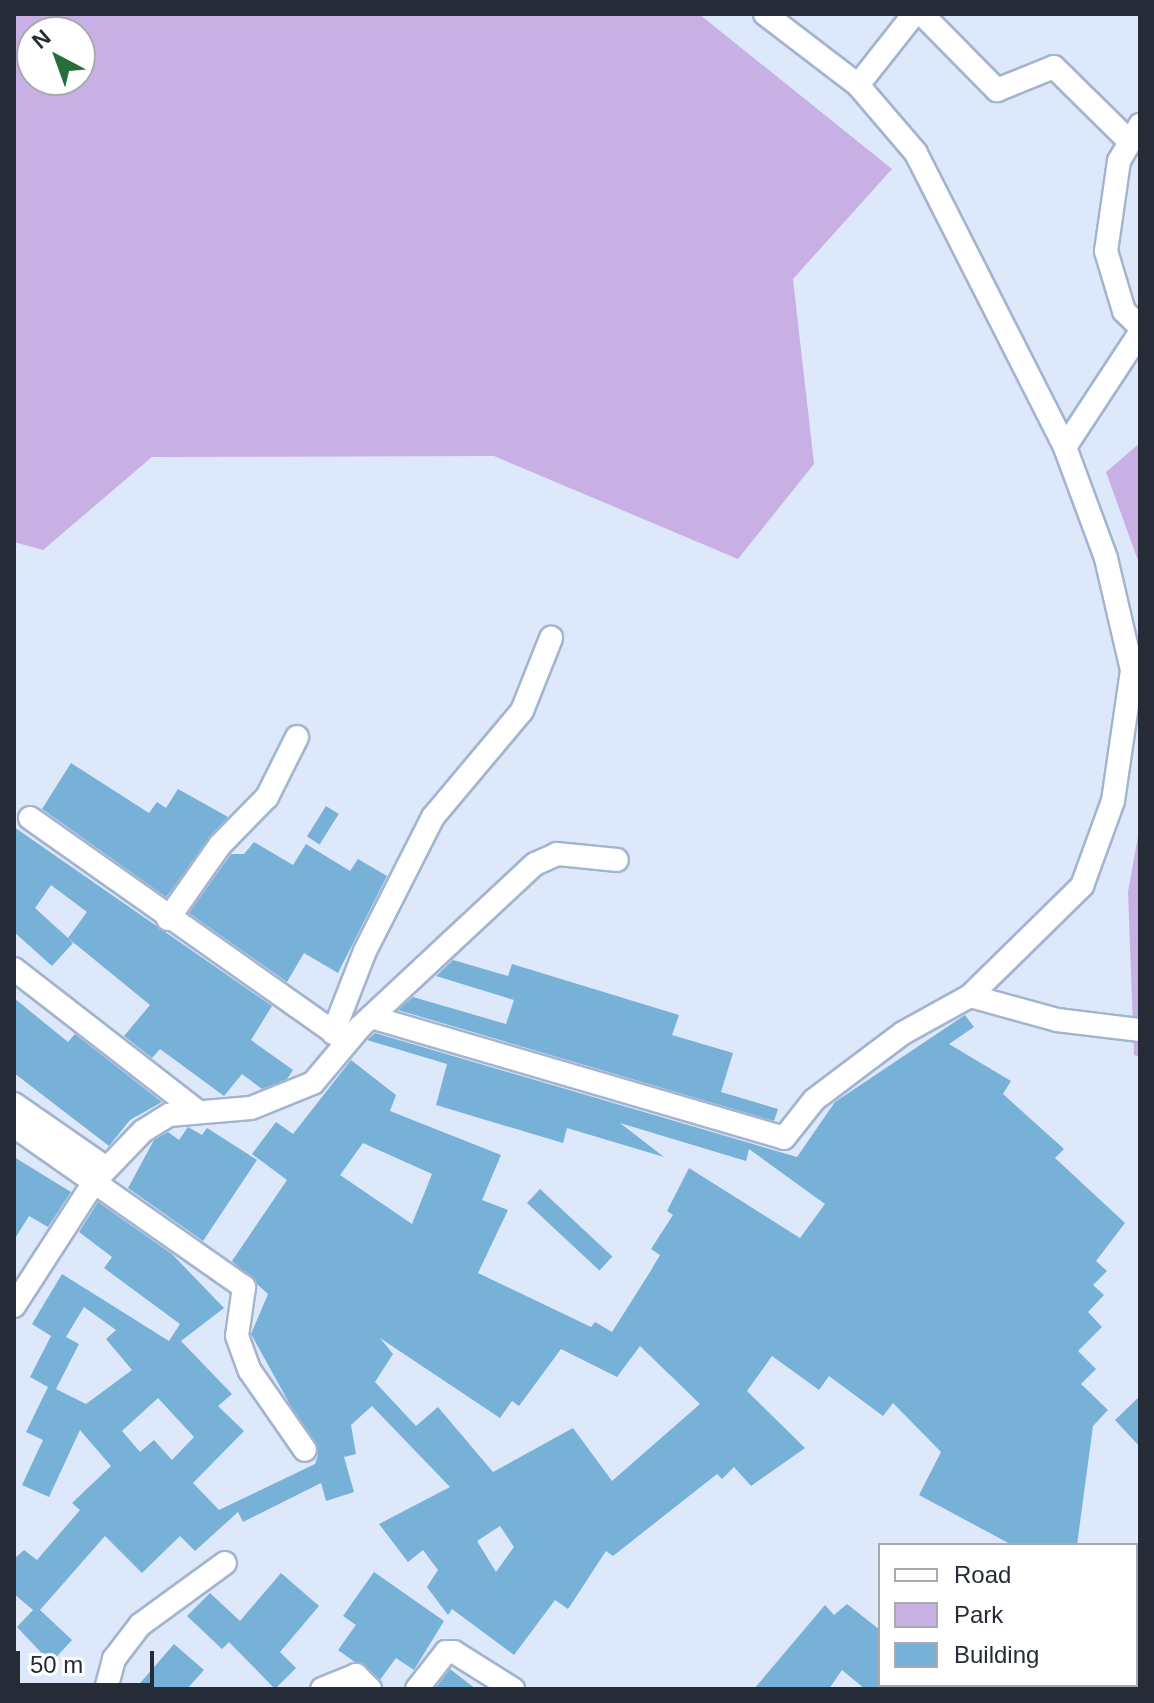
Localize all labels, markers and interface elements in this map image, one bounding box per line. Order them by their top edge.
north arrow [16,16,96,96]
text: N [27,24,55,54]
legend [878,1543,1138,1687]
text: Road [954,1561,1011,1588]
text: Park [954,1601,1003,1628]
scale bar [20,1635,158,1685]
text: Building [954,1641,1039,1668]
text: 50 m [30,1651,83,1678]

